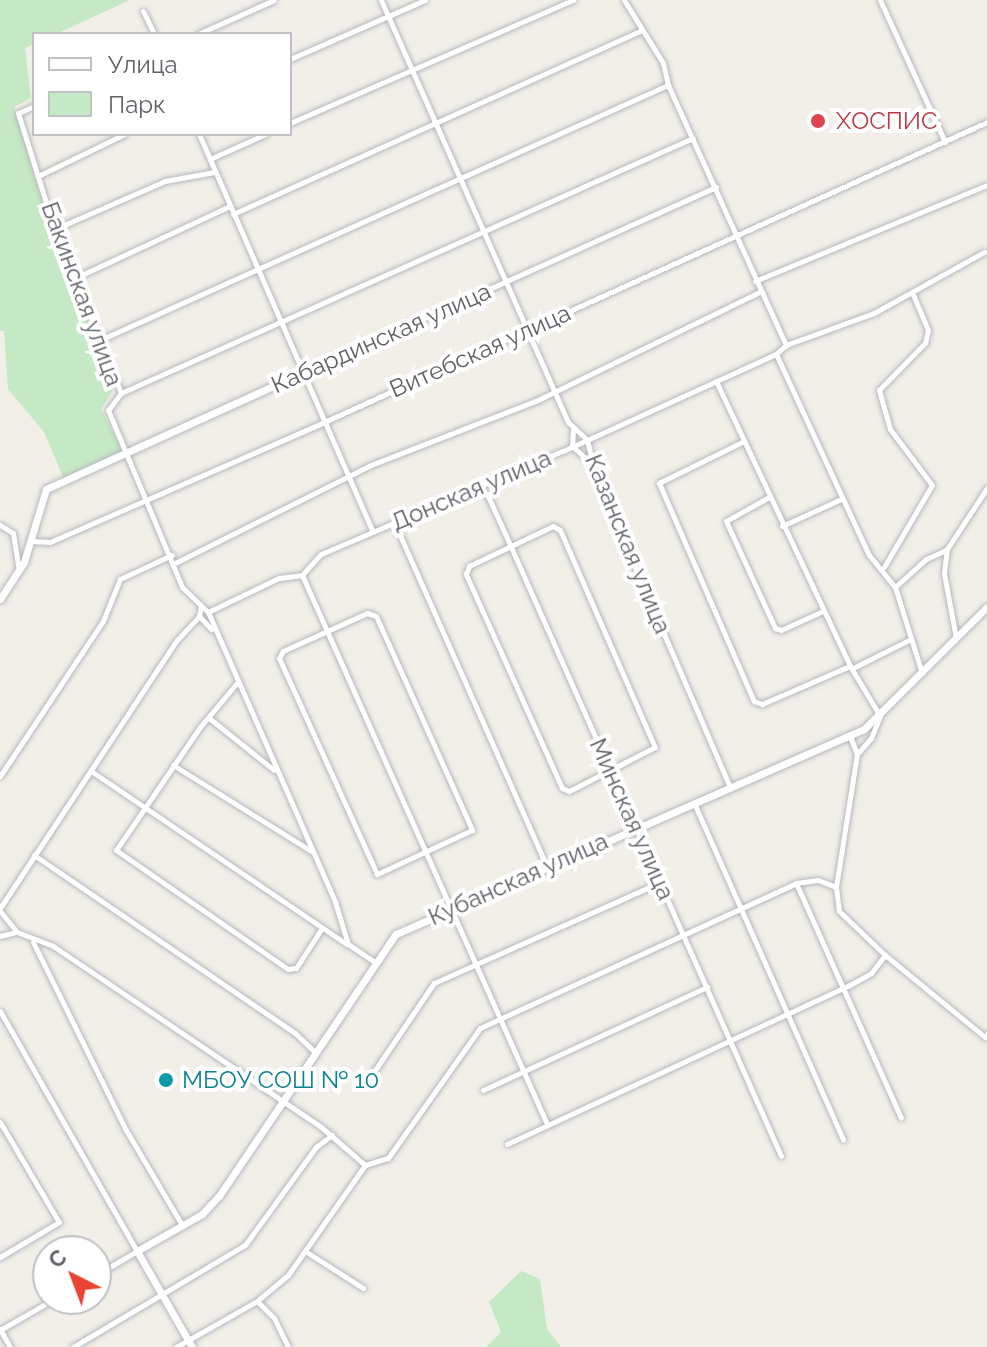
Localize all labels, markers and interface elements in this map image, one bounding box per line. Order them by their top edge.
legend [32,32,292,136]
text: Улица [108,50,178,79]
text: Парк [108,90,166,119]
place label: ХОСПИС [836,107,937,135]
marker: ХОСПИС [807,110,829,132]
street label: Бакинская улица [35,198,129,390]
street label: Кабардинская улица [266,276,496,400]
street label: Витебская улица [385,298,575,404]
street label: Донская улица [386,443,556,537]
street label: Казанская улица [579,450,677,638]
street label: Минская улица [583,733,681,905]
street label: Кубанская улица [423,826,613,932]
place label: МБОУ СОШ № 10 [182,1066,379,1094]
marker: МБОУ СОШ № 10 [157,1071,175,1089]
north arrow [32,1235,112,1315]
text: С [43,1244,72,1273]

